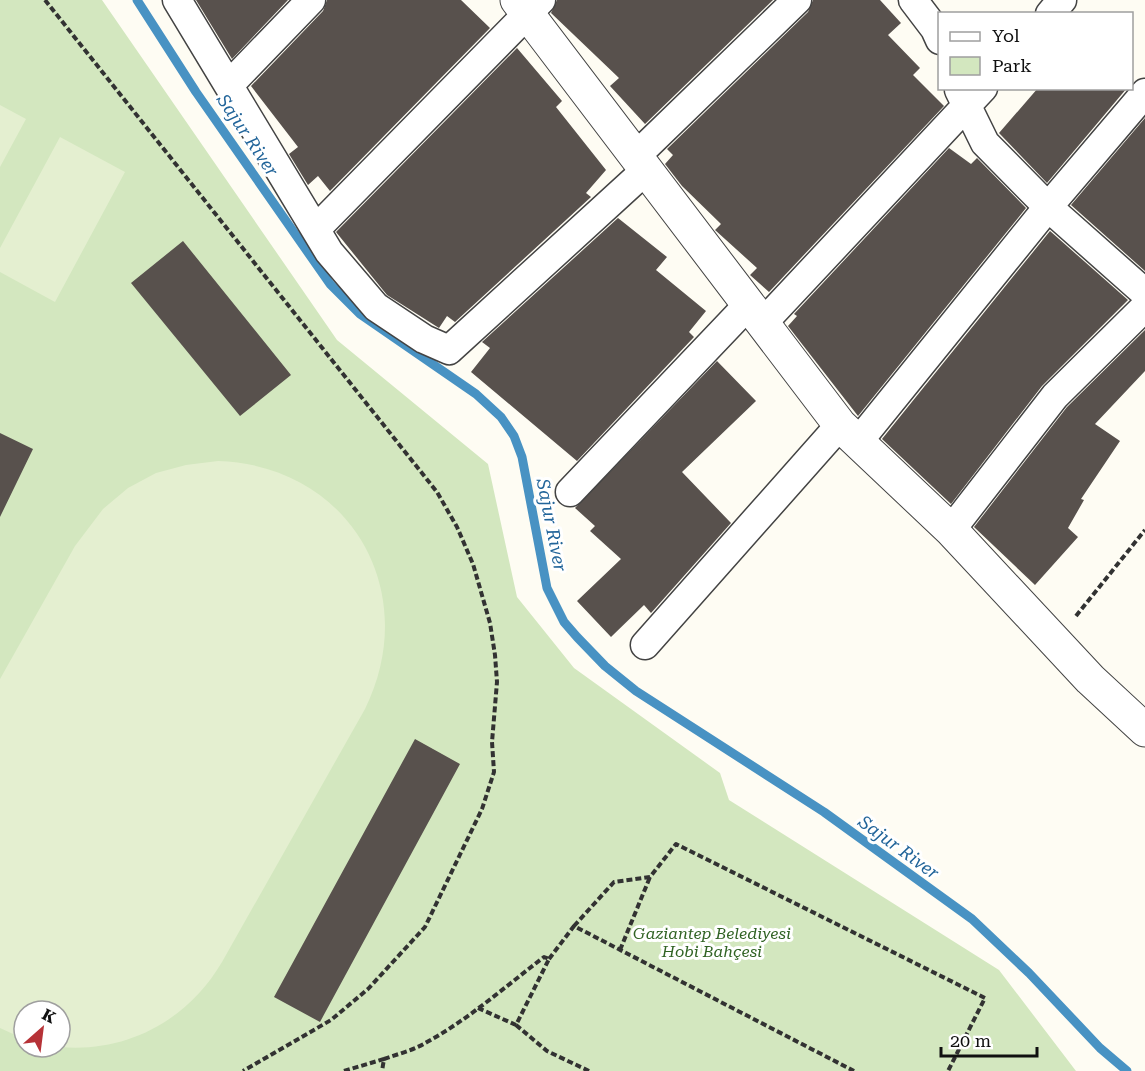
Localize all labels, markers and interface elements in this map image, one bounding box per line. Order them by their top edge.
legend [938,12,1133,90]
text: Yol [992,25,1020,46]
text: Park [992,55,1032,76]
water label: Sajur River [212,89,283,180]
water label: Sajur River [533,476,571,574]
water label: Sajur River [854,810,944,883]
park label: Gaziantep Belediyesi Hobi Bahçesi [633,924,791,961]
north arrow [12,999,72,1059]
text: K [39,1005,59,1028]
scale bar [941,1020,1037,1058]
text: 20 m [950,1030,991,1051]

